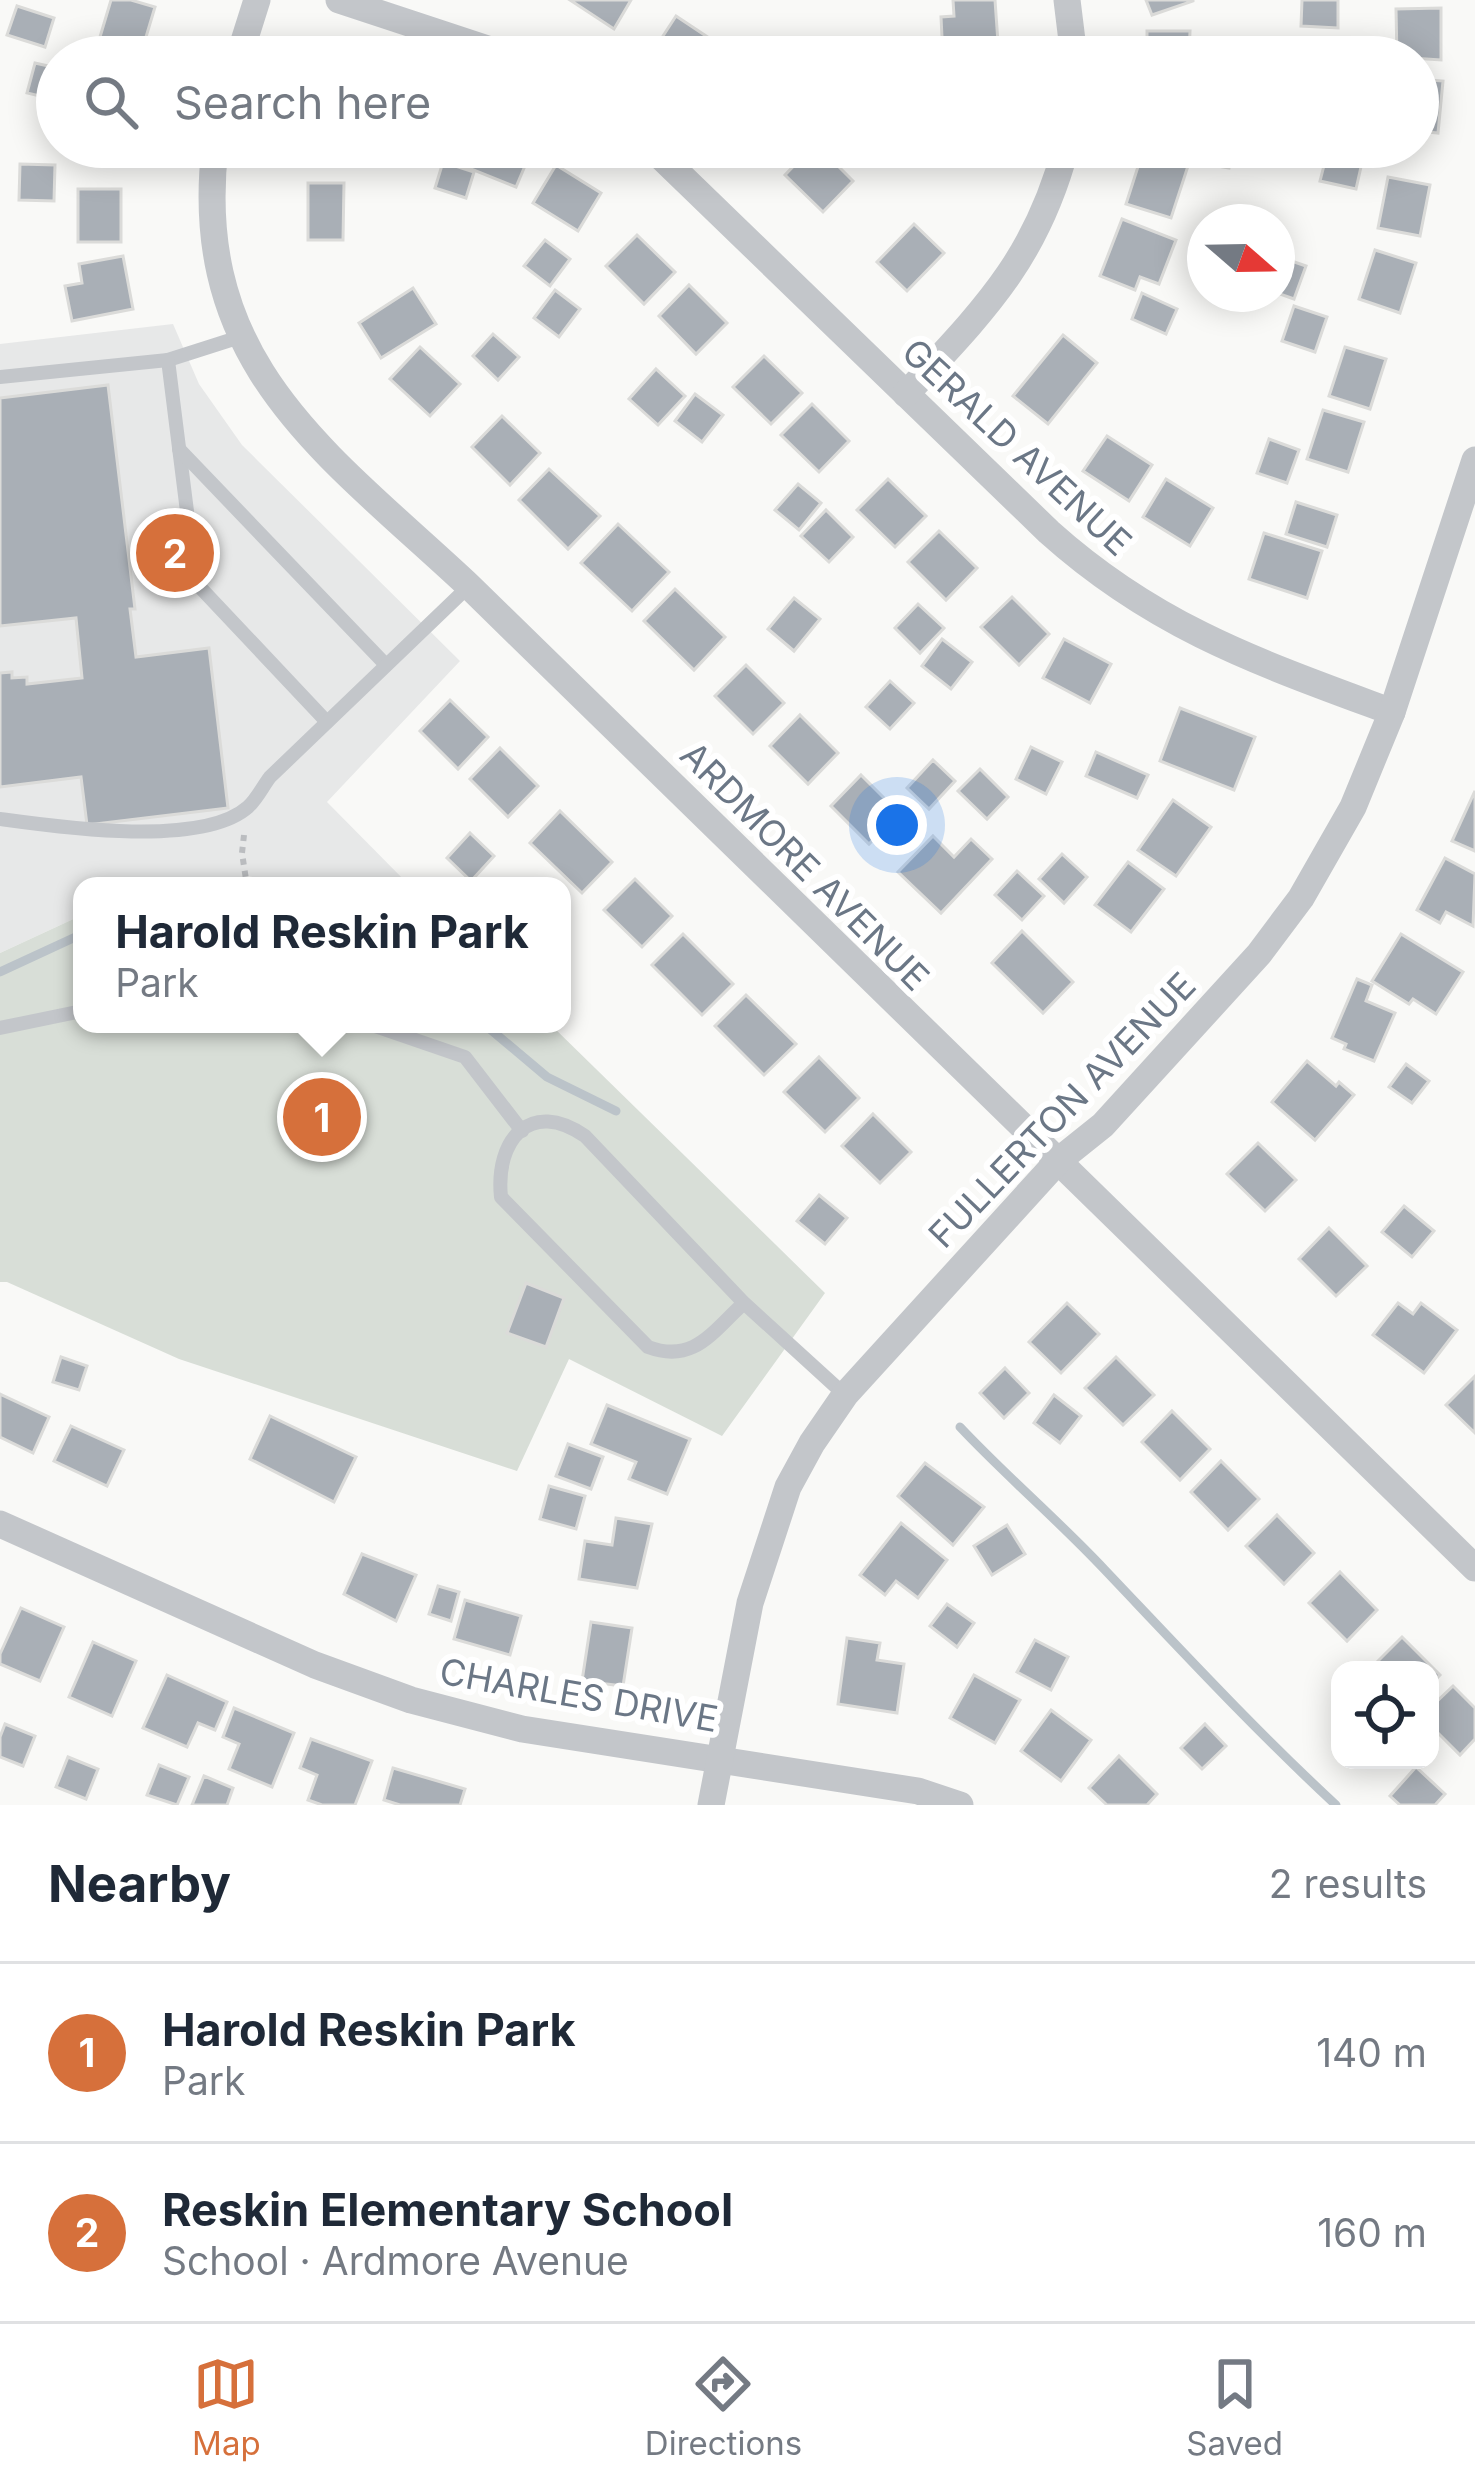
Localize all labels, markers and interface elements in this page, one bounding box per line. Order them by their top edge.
search box [36,36,1439,168]
icon: search [78,69,144,135]
text: Search here [174,75,431,130]
north arrow [1187,204,1295,312]
street label: GERALD AVENUE [893,330,1141,564]
pin: 2 [136,508,214,598]
street label: ARDMORE AVENUE [672,733,938,999]
your location [867,795,927,855]
popup [73,877,571,1033]
text: Harold Reskin Park [115,904,529,959]
text: Park [115,959,199,1006]
street label: FULLERTON AVENUE [919,963,1205,1257]
pin: 1 [283,1072,361,1162]
street label: CHARLES DRIVE [437,1649,721,1741]
map controls [1331,1661,1439,1769]
button: locate [1331,1661,1439,1769]
text: Nearby [48,1853,231,1914]
text: 2 results [1269,1860,1427,1907]
text: Harold Reskin Park [162,2002,576,2057]
text: 1 [79,2029,95,2076]
text: 140 m [1316,2029,1427,2076]
text: Park [162,2057,246,2104]
text: Reskin Elementary School [162,2182,733,2237]
text: 2 [75,2209,99,2256]
text: 160 m [1317,2209,1427,2256]
text: School · Ardmore Avenue [162,2237,629,2284]
tab: Map [192,2351,261,2463]
tab: Directions [645,2351,802,2463]
tab: Saved [1186,2351,1283,2463]

